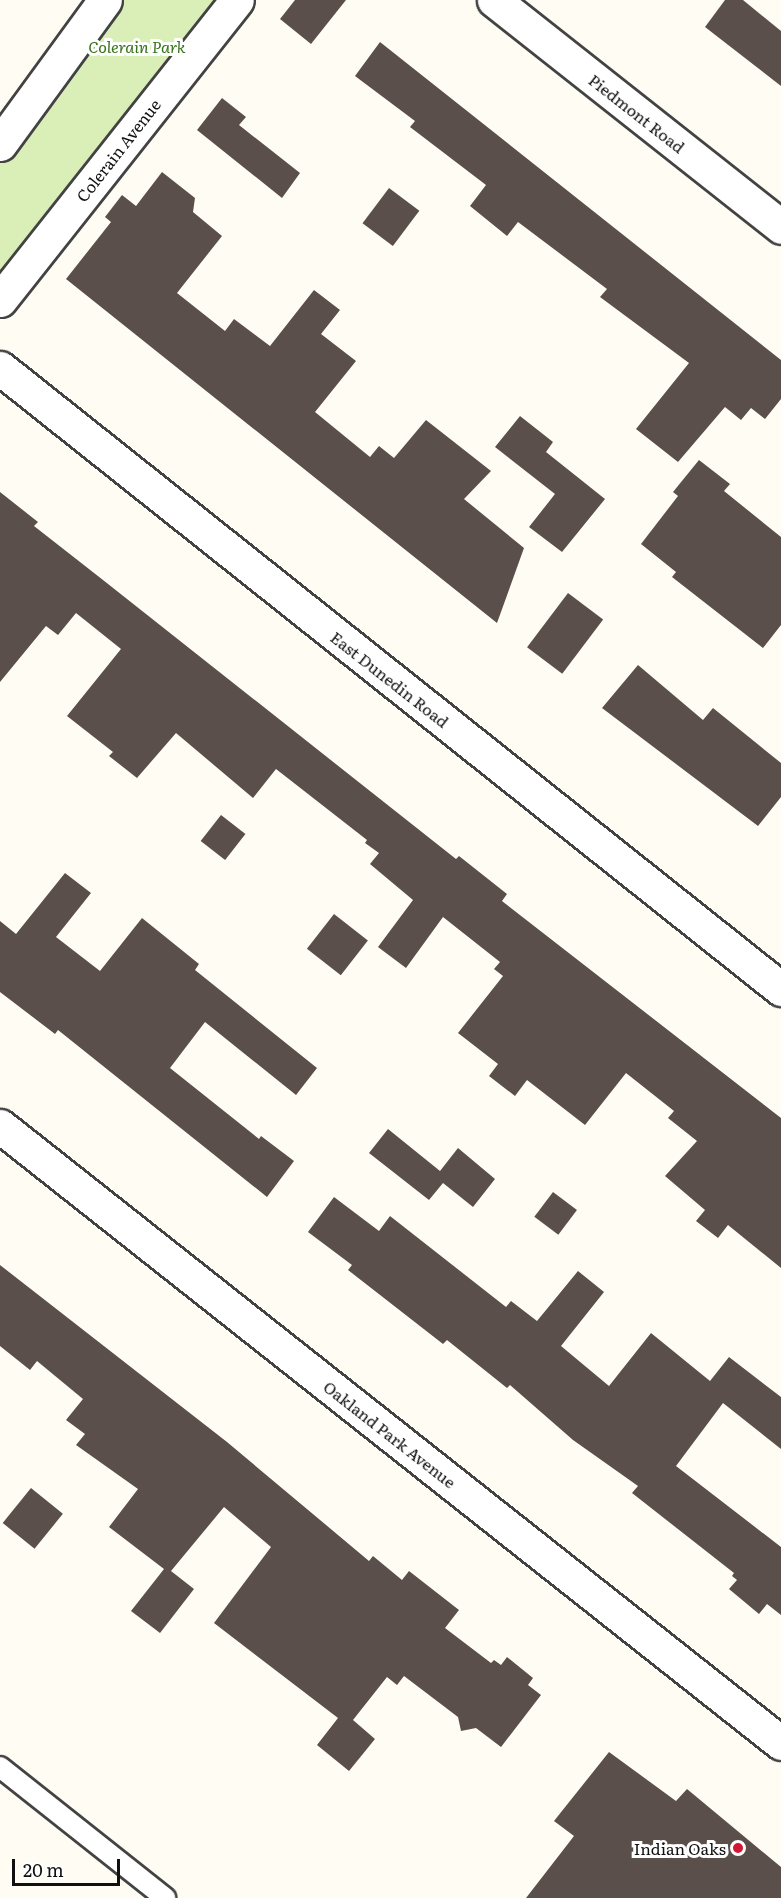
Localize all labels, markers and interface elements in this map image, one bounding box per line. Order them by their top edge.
park label: Colerain Park [88,36,186,56]
street label: Piedmont Road [585,70,689,156]
street label: Colerain Avenue [72,95,164,205]
street label: East Dunedin Road [327,627,453,731]
street label: Oakland Park Avenue [320,1376,460,1492]
place label: Indian Oaks [634,1838,726,1858]
marker: Indian Oaks [731,1841,745,1855]
scale bar [15,1847,123,1885]
text: 20 m [23,1856,64,1883]

